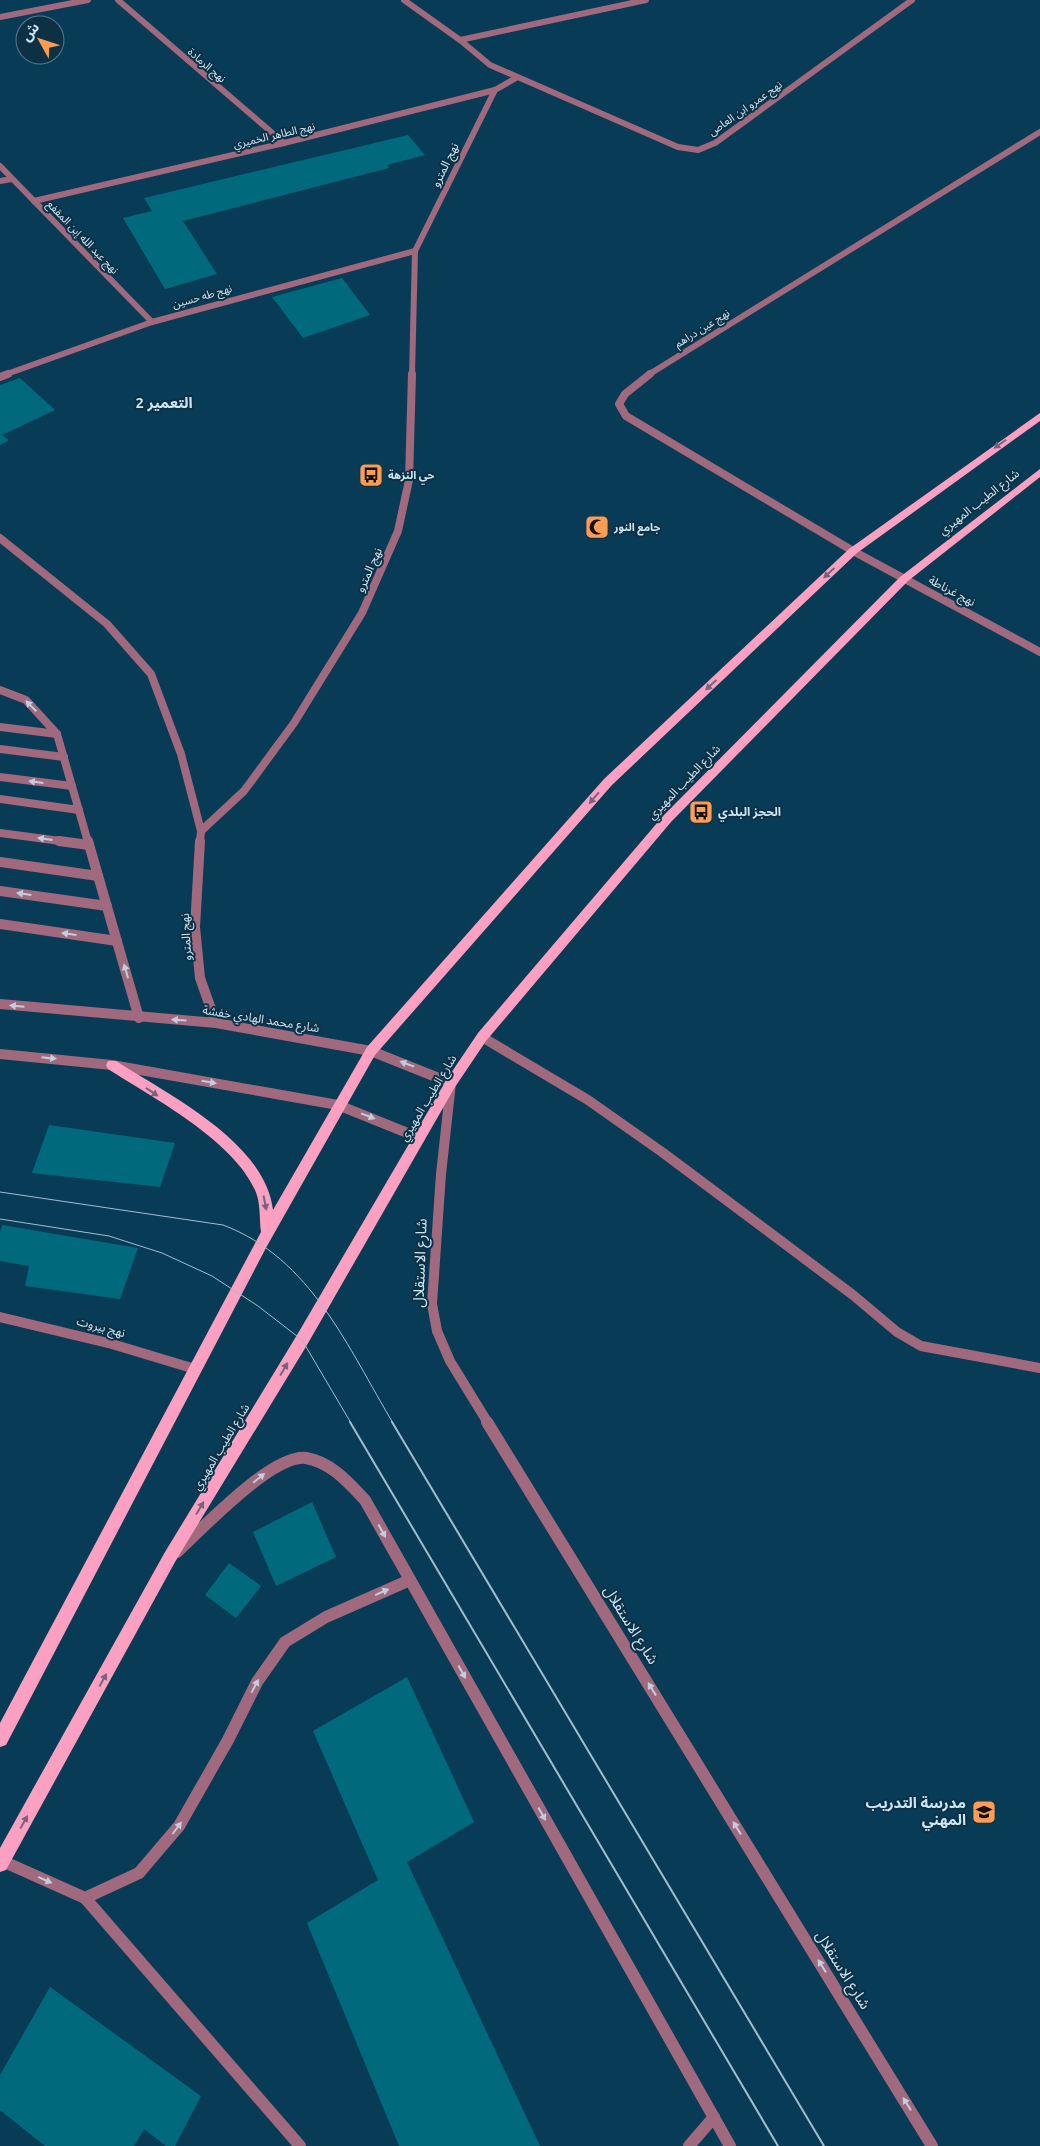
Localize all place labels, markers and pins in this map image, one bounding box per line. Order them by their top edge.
bus stop icon: حي النزهة [358,462,384,488]
place label: حي النزهة [388,469,435,485]
mosque icon: جامع النور [584,514,610,540]
place label: جامع النور [613,521,661,536]
bus stop icon: الحجز البلدي [688,799,714,825]
place label: الحجز البلدي [718,805,781,822]
place label: مدرسة التدريب المهني [865,1794,966,1831]
school or university icon: مدرسة التدريب المهني [971,1799,997,1825]

